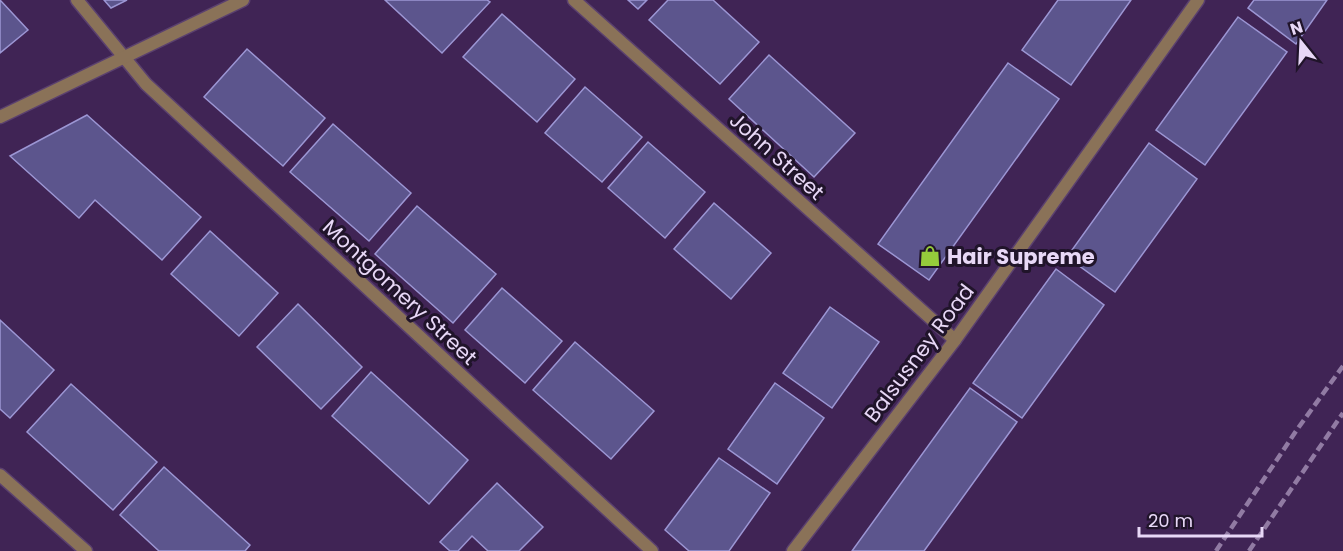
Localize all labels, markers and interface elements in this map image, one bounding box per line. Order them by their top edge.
north arrow [1271,12,1331,72]
text: N [1287,15,1306,41]
street label: John Street [723,106,831,206]
street label: Montgomery Street [316,213,484,371]
place label: Hair Supreme [947,242,1095,271]
shop icon: Hair Supreme [918,244,942,268]
street label: Balsusney Road [857,278,981,428]
scale bar [1139,500,1262,538]
text: 20 m [1148,508,1193,533]

